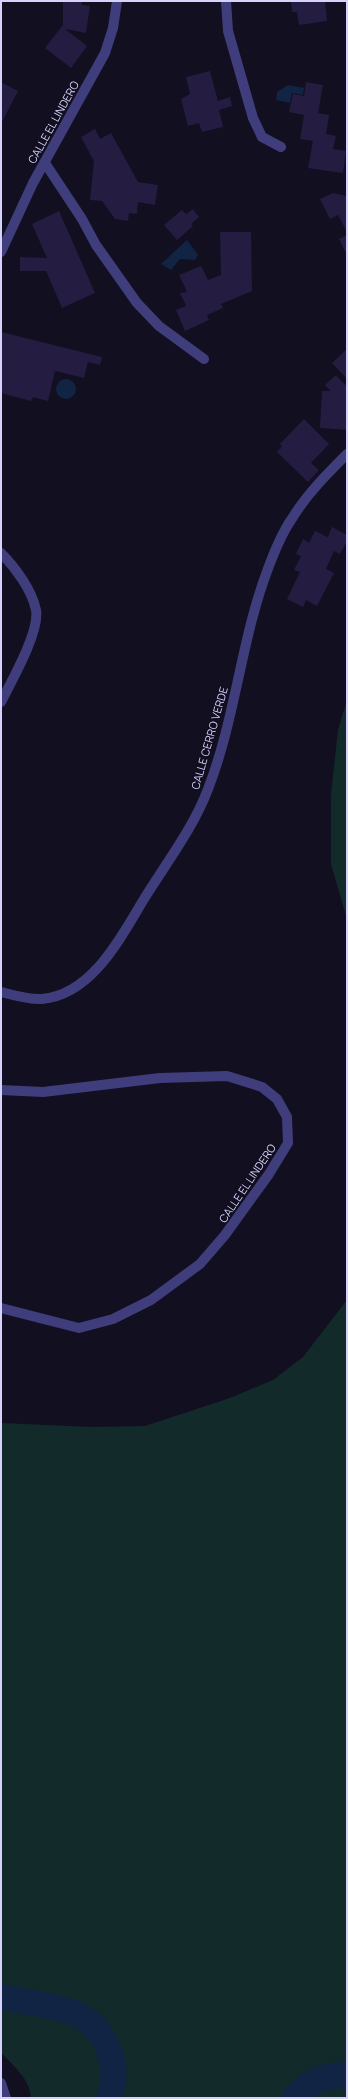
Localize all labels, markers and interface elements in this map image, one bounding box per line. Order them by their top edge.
street label: CALLE EL LINDERO [24,78,82,166]
street label: CALLE CERRO VERDE [187,685,231,791]
street label: CALLE EL LINDERO [215,1141,279,1225]

